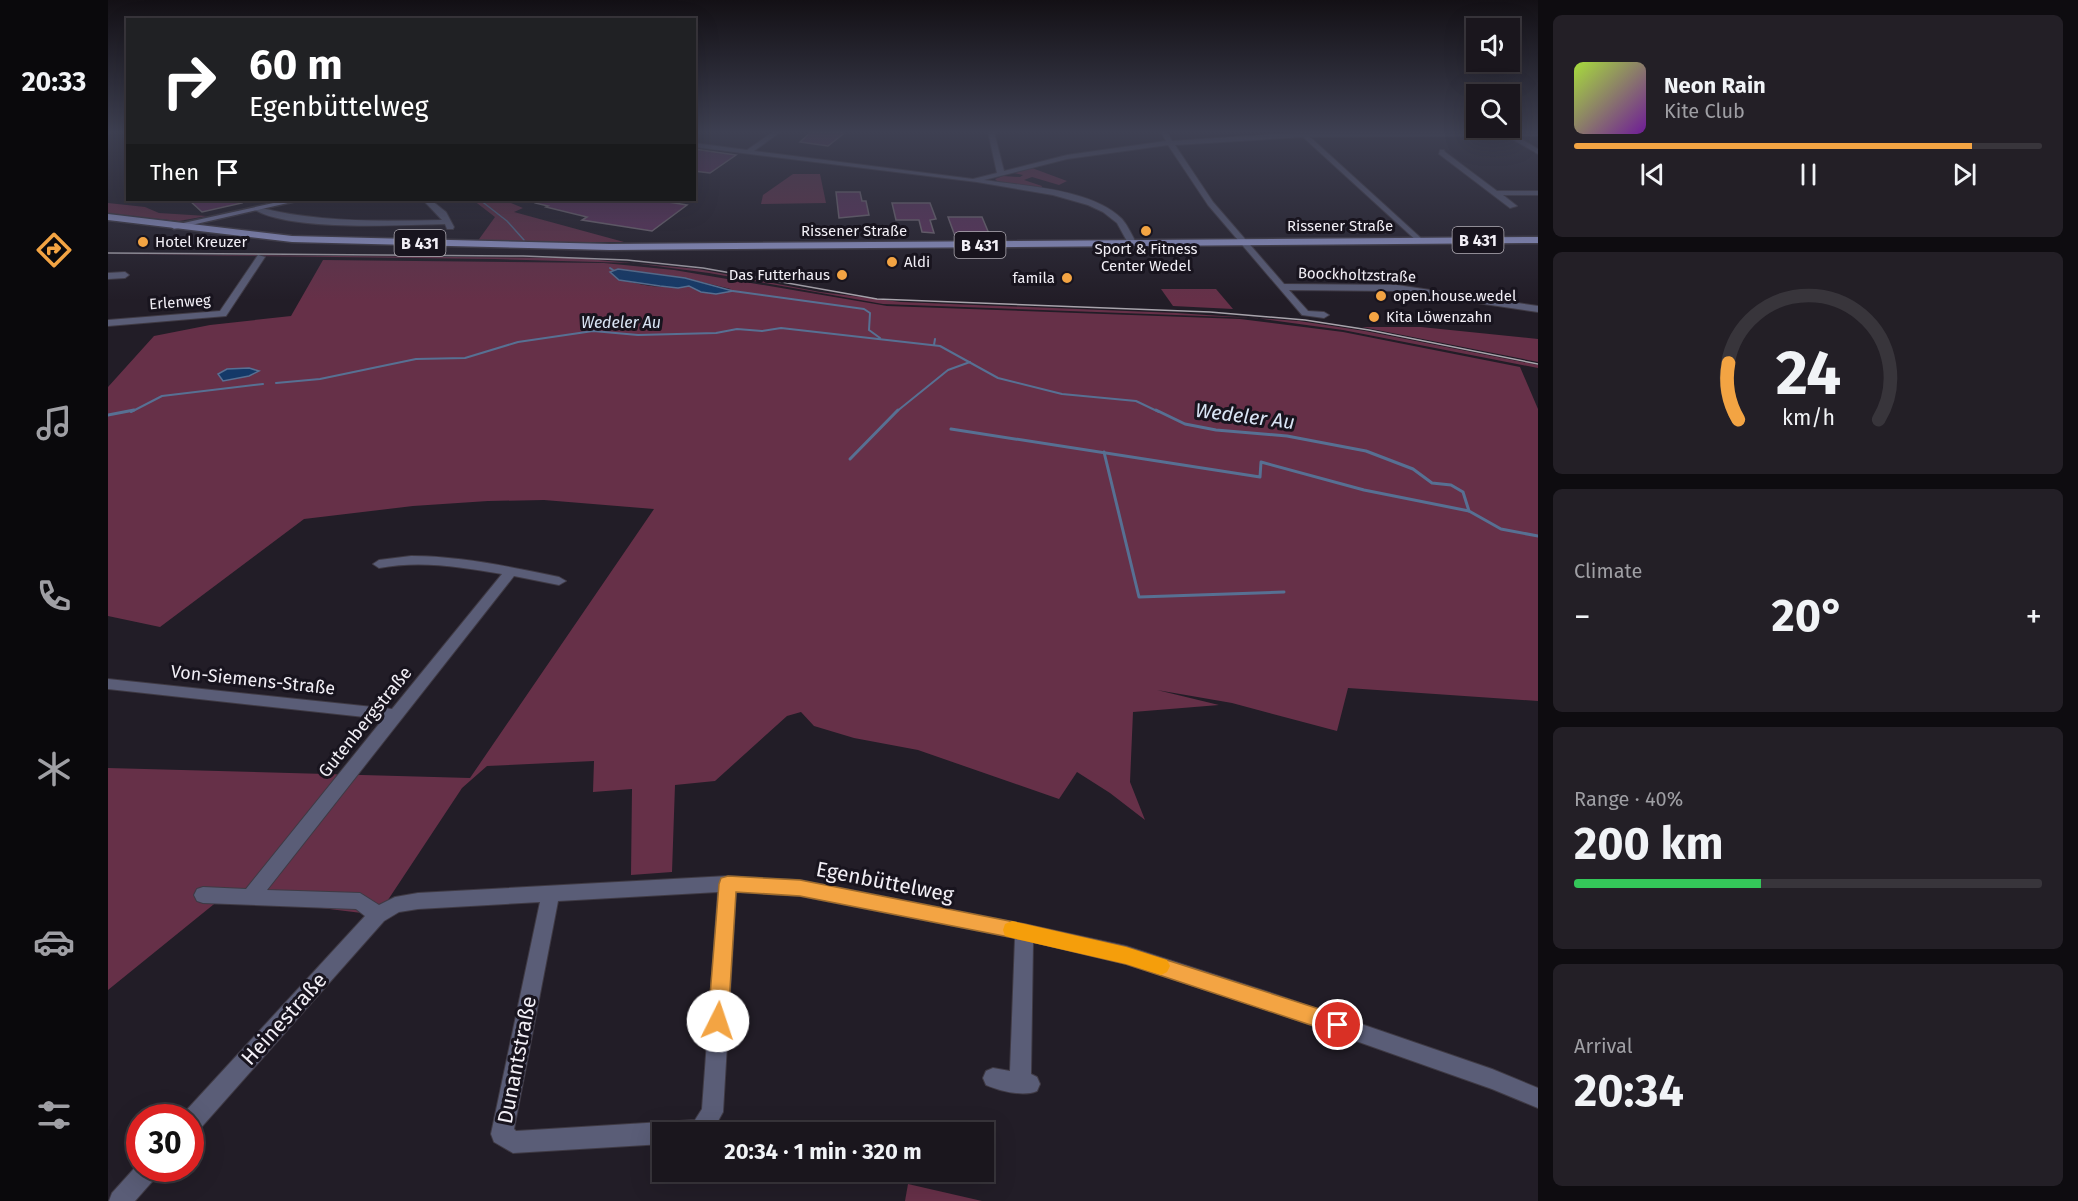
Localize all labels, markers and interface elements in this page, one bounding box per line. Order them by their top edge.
map controls [1466,18,1520,138]
button: sound [1466,18,1520,72]
text: 60 m [249,40,343,90]
icon: right [150,42,228,120]
text: 20:33 [22,66,86,98]
text: Neon Rain [1664,72,1766,99]
button: search [1466,84,1520,138]
text: Egenbüttelweg [249,91,429,123]
text: Kite Club [1664,99,1745,123]
icon: arrive [211,156,244,189]
icon: previous [1636,158,1669,191]
icon: pause [1792,158,1825,191]
icon: next [1948,158,1981,191]
text: Then [150,159,199,186]
street label: Rissener Straße [1287,217,1393,235]
street label: Rissener Straße [801,222,907,240]
marker: Sport & Fitness Center Wedel [1139,224,1153,238]
road number: B 431 [1452,227,1504,253]
icon: directions [33,229,75,271]
road number: B 431 [394,230,446,256]
road number: B 431 [954,232,1006,258]
place label: Hotel Kreuzer [155,233,247,251]
marker: Hotel Kreuzer [136,235,150,249]
place label: Sport & Fitness Center Wedel [1094,240,1198,275]
place label: Aldi [904,253,930,271]
marker: Aldi [885,255,899,269]
street label: Boockholtzstraße [1298,264,1416,286]
place label: Das Futterhaus [729,266,830,284]
marker: Das Futterhaus [835,268,849,282]
place label: famila [1013,269,1055,287]
marker: famila [1060,271,1074,285]
place label: open.house.wedel [1393,287,1517,305]
marker: open.house.wedel [1374,289,1388,303]
street label: Erlenweg [149,291,212,313]
place label: Kita Löwenzahn [1386,308,1492,326]
marker: Kita Löwenzahn [1367,310,1381,324]
water label: Wedeler Au [581,313,661,332]
text: 24 [1775,336,1841,411]
water label: Wedeler Au [1194,398,1296,434]
icon: music [33,402,75,444]
text: km/h [1781,406,1835,432]
text: Climate [1574,559,1642,583]
icon: phone [33,575,75,617]
text: 20° [1771,589,1845,643]
text: − [1574,597,1591,637]
text: + [2026,597,2042,637]
street label: Von-Siemens-Straße [170,660,336,700]
street label: Gutenbergstraße [314,662,416,782]
icon: climate [33,748,75,790]
text: Range · 40% [1574,787,1683,811]
text: 200 km [1574,817,1723,871]
street label: Egenbüttelweg [814,856,956,908]
icon: car [33,921,75,963]
street label: Heinestraße [236,967,332,1071]
position arrow [686,989,750,1053]
street label: Dunantstraße [492,994,542,1126]
pin [1312,999,1363,1050]
icon: arrive [1321,1008,1354,1041]
text: Arrival [1574,1034,1633,1058]
text: 20:34 [1574,1064,1684,1118]
icon: filters [33,1094,75,1136]
speed limit sign: 30 [126,1104,204,1182]
text: 20:34 · 1 min · 320 m [724,1138,922,1165]

